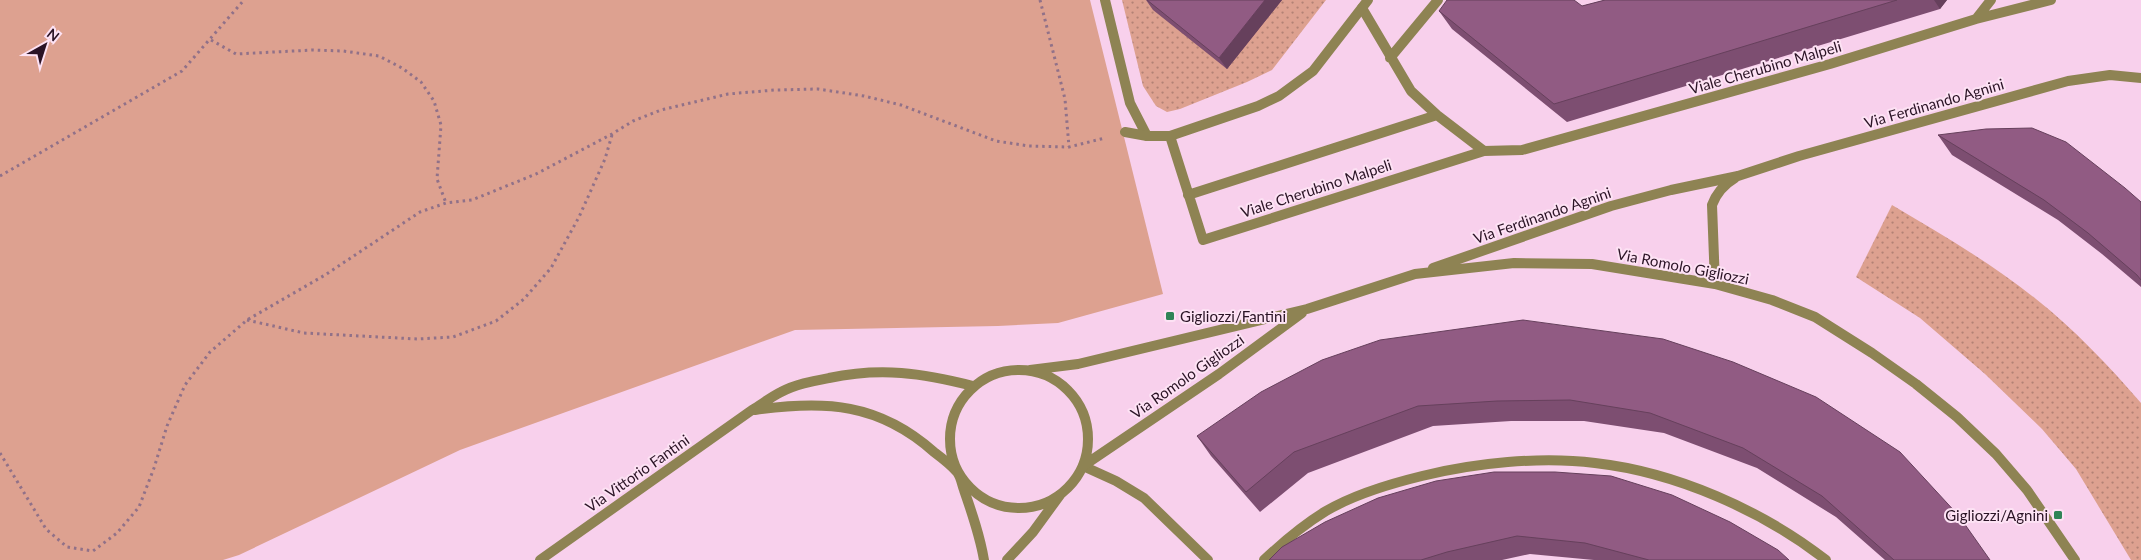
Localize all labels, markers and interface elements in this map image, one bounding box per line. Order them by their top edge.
north arrow [20,20,70,70]
text: N [44,25,63,45]
street label: Viale Cherubino Malpeli [1687,37,1843,97]
street label: Via Ferdinando Agnini [1862,74,2006,132]
street label: Viale Cherubino Malpeli [1238,155,1394,221]
street label: Via Ferdinando Agnini [1471,183,1613,247]
street label: Via Romolo Gigliozzi [1615,244,1751,288]
place label: Gigliozzi/Fantini [1180,307,1286,325]
marker: Gigliozzi/Fantini [1164,310,1176,322]
street label: Via Romolo Gigliozzi [1127,330,1247,422]
street label: Via Vittorio Fantini [582,430,692,516]
place label: Gigliozzi/Agnini [1945,506,2048,524]
marker: Gigliozzi/Agnini [2052,509,2064,521]

